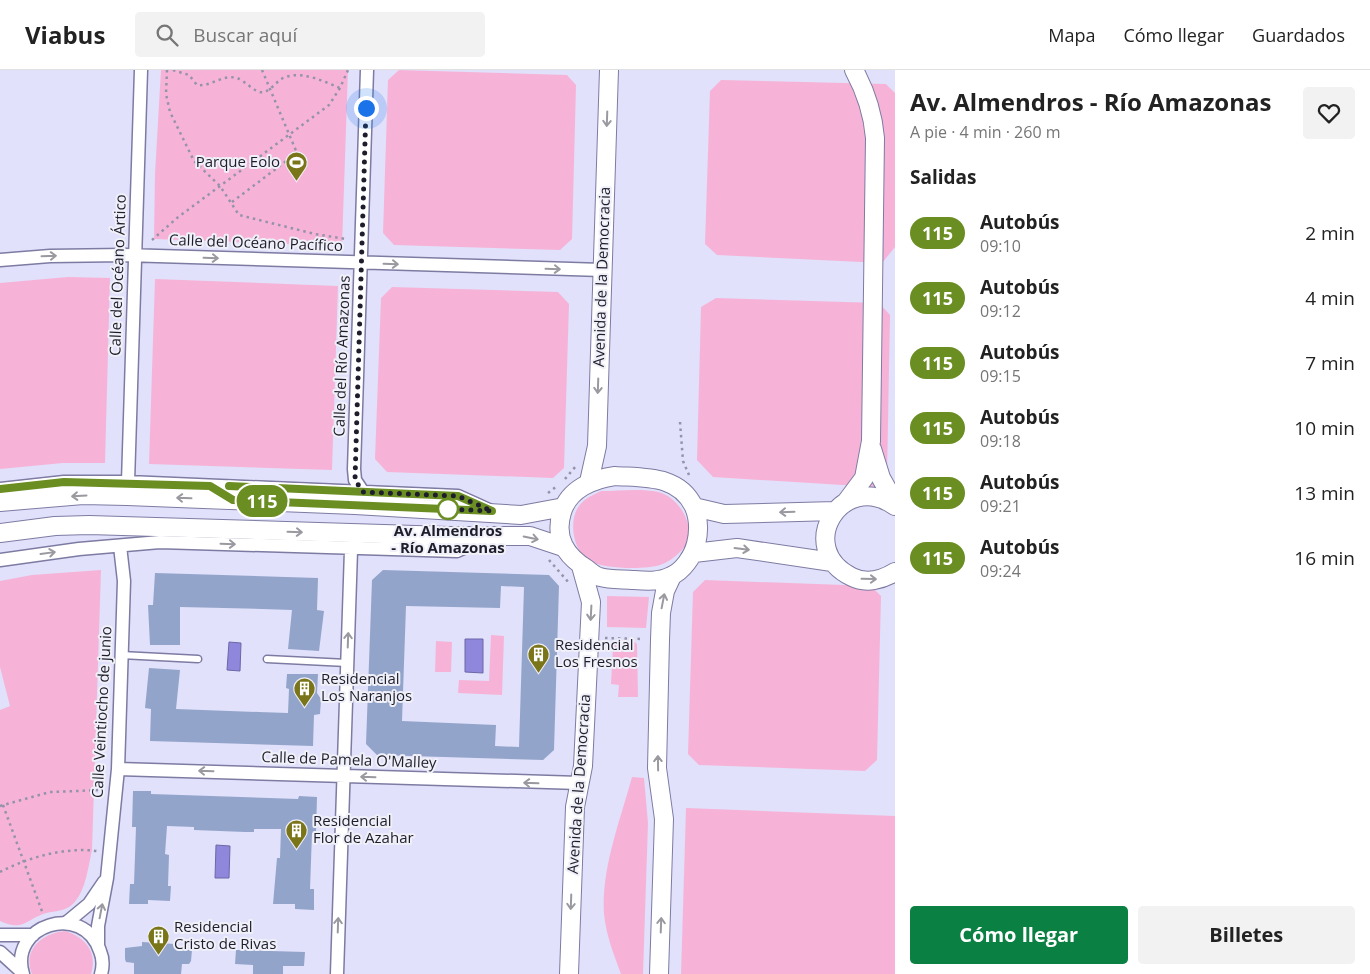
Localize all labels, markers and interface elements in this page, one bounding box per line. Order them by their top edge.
search box [135,12,485,57]
text: Viabus [25,18,105,51]
icon: search [153,21,181,49]
text: Buscar aquí [193,22,297,48]
text: Mapa [1048,23,1095,47]
text: Cómo llegar [1123,23,1224,47]
text: Guardados [1252,23,1345,47]
text: Av. Almendros - Río Amazonas [910,85,1271,118]
button: heart [1303,87,1355,139]
your location [354,96,379,121]
one-way arrow [603,110,612,126]
text: A pie · 4 min · 260 m [910,121,1061,143]
sports icon: Parque Eolo [284,150,308,181]
place label: Parque Eolo [196,151,280,171]
text: Salidas [910,164,976,190]
street label: Avenida de la Democracia [588,186,614,368]
street label: Calle del Océano Ártico [104,194,130,356]
text: Autobús [980,209,1060,235]
text: 2 min [1305,220,1355,246]
text: 115 [922,221,953,245]
street label: Calle del Océano Pacífico [169,229,343,255]
text: 09:10 [980,235,1021,257]
one-way arrow [40,252,56,261]
one-way arrow [202,253,219,263]
one-way arrow [382,259,399,269]
one-way arrow [545,264,561,274]
text: Autobús [980,274,1060,300]
street label: Calle del Río Amazonas [328,275,354,437]
text: 4 min [1305,285,1355,311]
text: 115 [922,286,953,310]
text: 09:12 [980,300,1021,322]
text: Autobús [980,339,1060,365]
text: 7 min [1305,350,1355,376]
text: 115 [922,351,953,375]
text: 09:15 [980,365,1021,387]
one-way arrow [594,378,603,394]
text: Autobús [980,404,1060,430]
text: 10 min [1294,415,1355,441]
text: 115 [922,416,953,440]
text: 09:18 [980,430,1021,452]
text: Autobús [980,469,1060,495]
text: 13 min [1294,480,1355,506]
text: 115 [922,481,953,505]
line badge: 115 [233,485,291,517]
text: 115 [247,489,277,513]
one-way arrow [71,491,87,500]
one-way arrow [177,494,193,503]
text: 09:21 [980,495,1021,517]
marker: Av. Almendros - Río Amazonas [437,498,459,520]
one-way arrow [779,508,795,517]
place label: Av. Almendros - Río Amazonas [391,520,505,557]
one-way arrow [286,527,303,537]
one-way arrow [523,533,539,543]
text: Autobús [980,534,1060,560]
one-way arrow [219,540,235,549]
one-way arrow [734,544,750,554]
text: 16 min [1294,545,1355,571]
text: 115 [922,546,953,570]
one-way arrow [40,548,56,558]
text: 09:24 [980,560,1021,582]
one-way arrow [861,575,877,584]
one-way arrow [659,593,669,609]
one-way arrow [586,605,595,621]
street label: Calle Veintiocho de junio [87,626,115,798]
one-way arrow [344,633,353,649]
place label: Residencial Los Fresnos [555,634,638,671]
building icon: Residencial Los Fresnos [527,642,551,673]
place label: Residencial Los Naranjos [321,668,412,705]
building icon: Residencial Los Naranjos [293,676,317,707]
street label: Avenida de la Democracia [562,693,594,875]
street label: Calle de Pamela O'Malley [261,746,437,772]
one-way arrow [653,755,663,772]
one-way arrow [198,766,214,776]
one-way arrow [361,773,377,782]
one-way arrow [523,778,539,788]
place label: Residencial Flor de Azahar [313,810,414,847]
building icon: Residencial Flor de Azahar [285,818,309,849]
one-way arrow [567,893,576,909]
one-way arrow [97,904,106,920]
button: Cómo llegar [910,906,1128,964]
button: Billetes [1138,906,1355,964]
place label: Residencial Cristo de Rivas [174,916,276,953]
one-way arrow [334,918,343,934]
one-way arrow [656,918,665,934]
building icon: Residencial Cristo de Rivas [146,924,170,955]

